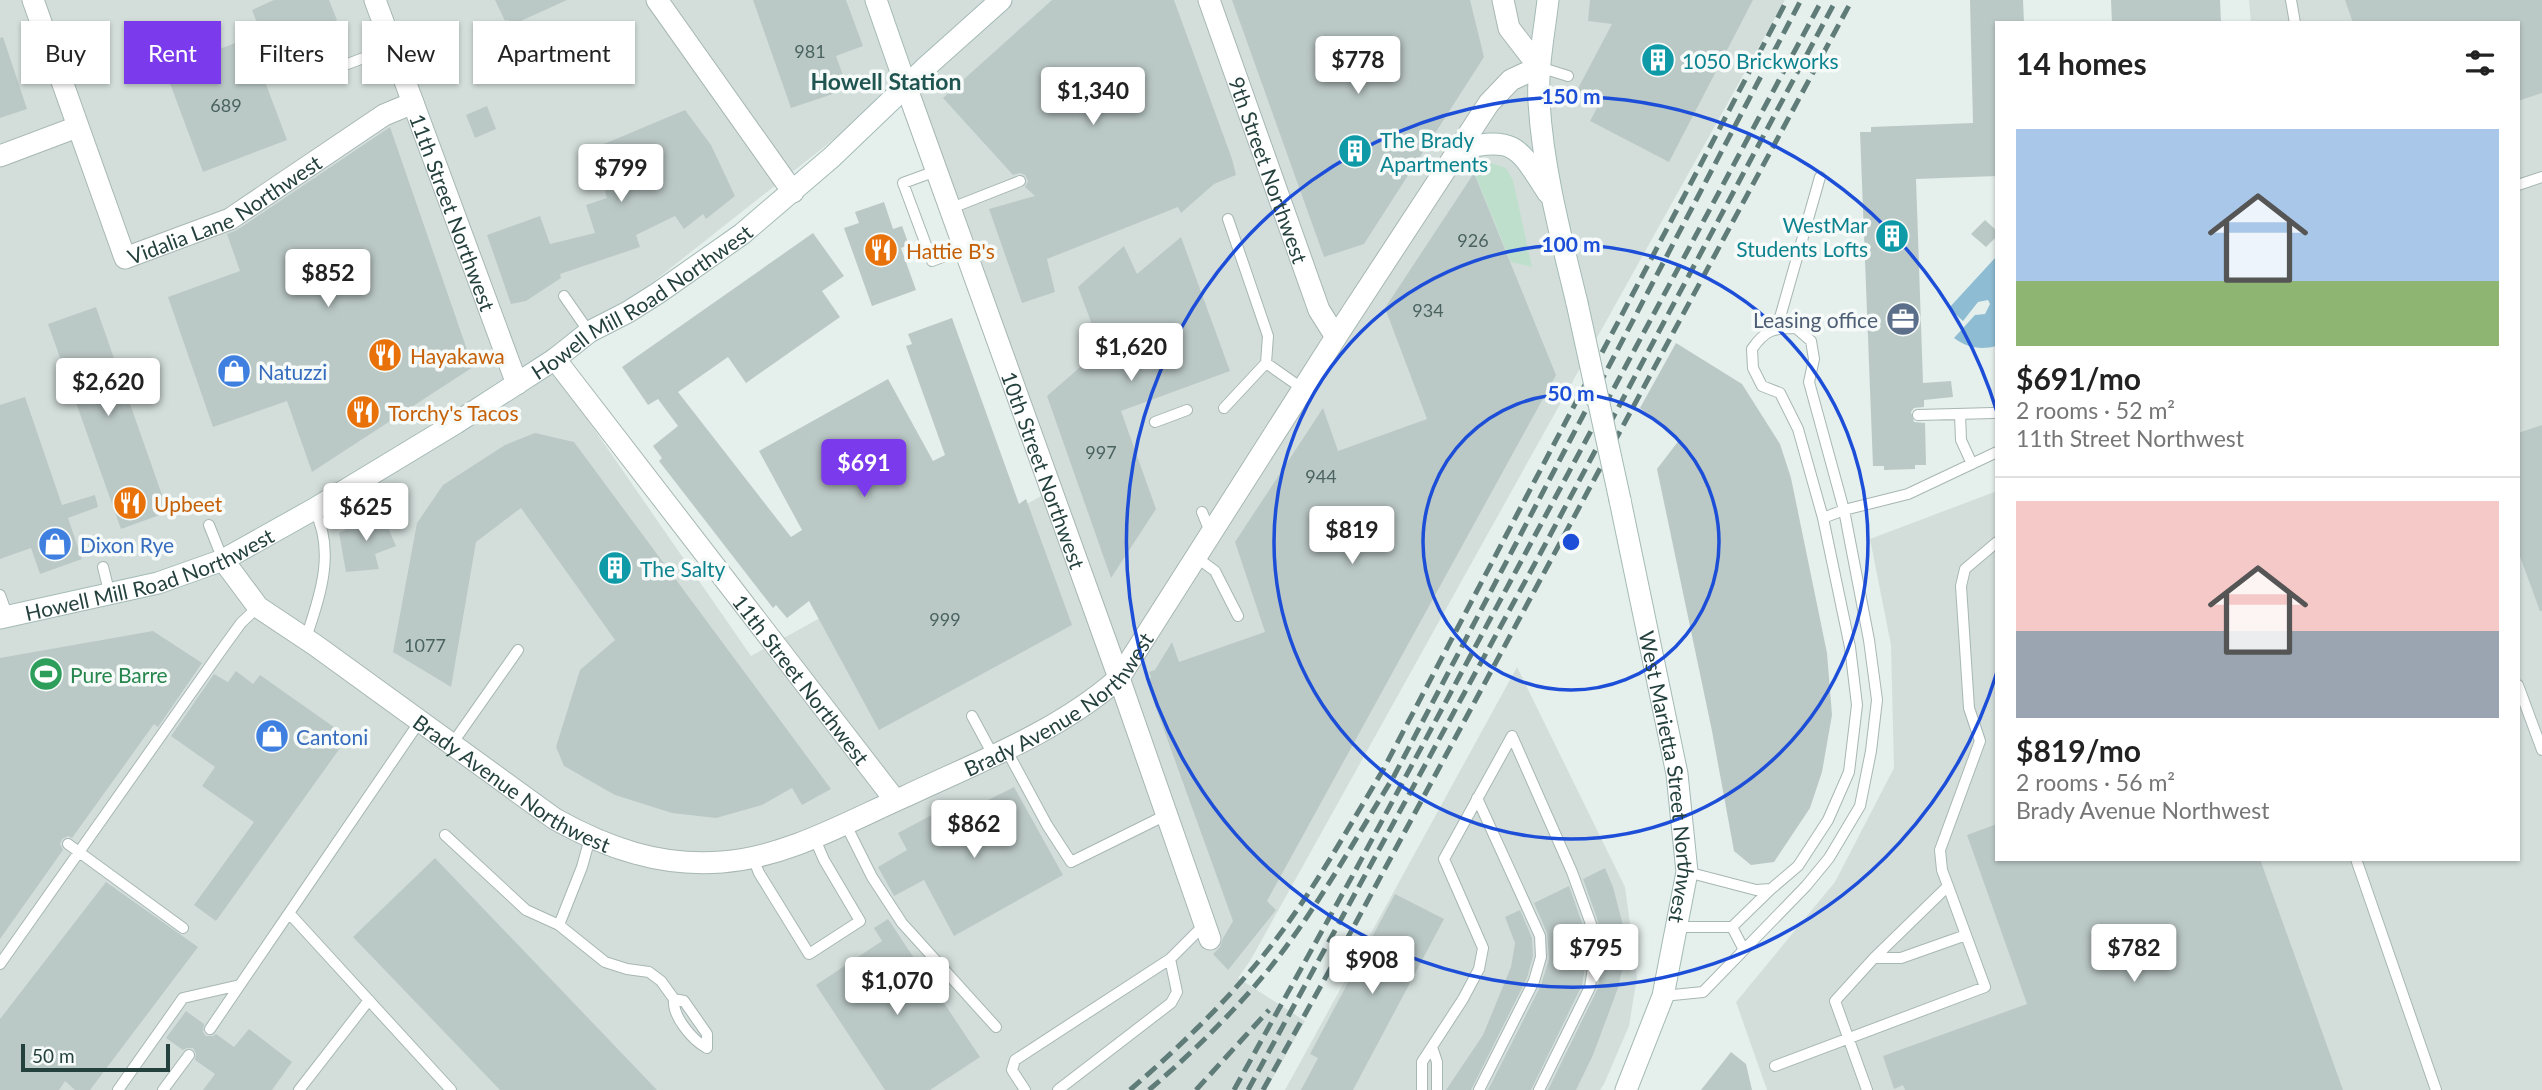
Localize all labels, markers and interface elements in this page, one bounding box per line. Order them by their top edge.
chip: Buy [21,21,110,84]
chip: Rent [124,21,221,84]
chip: Filters [235,21,348,84]
chip: New [362,21,459,84]
chip: Apartment [473,21,635,84]
pin: $778 [1317,36,1399,96]
house number: 981 [794,40,826,62]
building icon: 1050 Brickworks [1639,41,1677,79]
icon: filters [2461,44,2499,82]
text: $778 [1331,45,1385,73]
text: 14 homes [2016,45,2147,81]
place label: 1050 Brickworks [1682,48,1838,73]
district label: Howell Station [810,67,962,95]
pin: $1,340 [1036,68,1150,127]
street label: 9th Street Northwest [1225,73,1314,267]
text: $1,340 [1057,76,1129,104]
text: 150 m [1541,83,1601,108]
house number: 689 [210,94,242,116]
street label: 11th Street Northwest [406,110,501,314]
place label: The Brady Apartments [1380,127,1488,176]
building icon: The Brady Apartments [1336,132,1374,170]
pin: $799 [580,144,662,204]
street label: Vidalia Lane Northwest [124,149,326,269]
text: $799 [594,153,648,181]
icon: home [2195,175,2321,301]
place label: WestMar Students Lofts [1736,212,1868,261]
building icon: WestMar Students Lofts [1873,217,1911,255]
street label: Howell Mill Road Northwest [526,218,757,384]
house number: 926 [1457,229,1489,251]
restaurant icon: Hattie B's [862,231,900,269]
text: 100 m [1541,231,1601,256]
place label: Hattie B's [906,238,995,263]
pin: $852 [287,250,369,309]
text: $852 [301,258,355,286]
house number: 934 [1412,299,1444,321]
office icon: Leasing office [1884,300,1922,338]
place label: Leasing office [1753,307,1878,332]
pin: $1,620 [1074,324,1188,383]
text: $1,620 [1095,332,1167,360]
restaurant icon: Hayakawa [366,336,404,374]
place label: Hayakawa [410,343,505,368]
shop icon: Natuzzi [215,352,253,390]
pin: $2,620 [51,358,165,418]
place label: Natuzzi [258,359,327,384]
text: $691/mo [2016,360,2141,396]
text: $2,620 [72,367,144,395]
street label: 10th Street Northwest [997,368,1091,573]
text: 50 m [1547,380,1595,405]
restaurant icon: Torchy's Tacos [344,393,382,431]
text: 2 rooms · 52 m² [2016,396,2175,424]
place label: Torchy's Tacos [388,400,519,425]
text: 11th Street Northwest [2016,424,2244,452]
pin: $691 [823,440,905,499]
house number: 997 [1085,441,1117,463]
text: $691 [837,448,891,476]
house number: 944 [1305,465,1337,487]
restaurant icon: Upbeet [111,484,149,522]
pin: $625 [325,484,407,543]
place label: Upbeet [154,491,223,516]
text: $625 [339,492,393,520]
pin: $819 [1311,506,1393,566]
text: $819 [1325,515,1379,543]
street label: Howell Mill Road Northwest [22,522,278,625]
shop icon: Dixon Rye [36,525,74,563]
centre of rings [1559,530,1583,554]
place label: Dixon Rye [80,532,174,557]
icon: home [2195,547,2321,673]
building icon: The Salty [596,549,634,587]
place label: The Salty [640,556,726,581]
street label: 11th Street Northwest [728,589,875,769]
house number: 999 [929,608,961,630]
street label: Brady Avenue Northwest [960,627,1158,780]
street label: West Marietta Street Northwest [1635,628,1700,926]
house number: 1077 [404,634,446,656]
sports icon: Pure Barre [27,655,65,693]
place label: Pure Barre [70,662,168,687]
street label: Brady Avenue Northwest [409,708,614,857]
shop icon: Cantoni [253,717,291,755]
place label: Cantoni [296,724,368,749]
text: $819/mo [2016,732,2141,768]
text: 2 rooms · 56 m² [2016,768,2175,796]
text: Brady Avenue Northwest [2016,796,2269,824]
pin: $862 [933,800,1015,860]
text: $862 [947,809,1001,837]
pin: $795 [1555,925,1637,984]
pin: $782 [2093,925,2175,984]
text: $795 [1569,933,1623,961]
text: $782 [2107,933,2161,961]
pin: $908 [1331,936,1413,996]
text: $908 [1345,945,1399,973]
pin: $1,070 [840,958,954,1017]
text: $1,070 [861,966,933,994]
scale bar [21,1041,170,1073]
text: 50 m [32,1044,75,1067]

